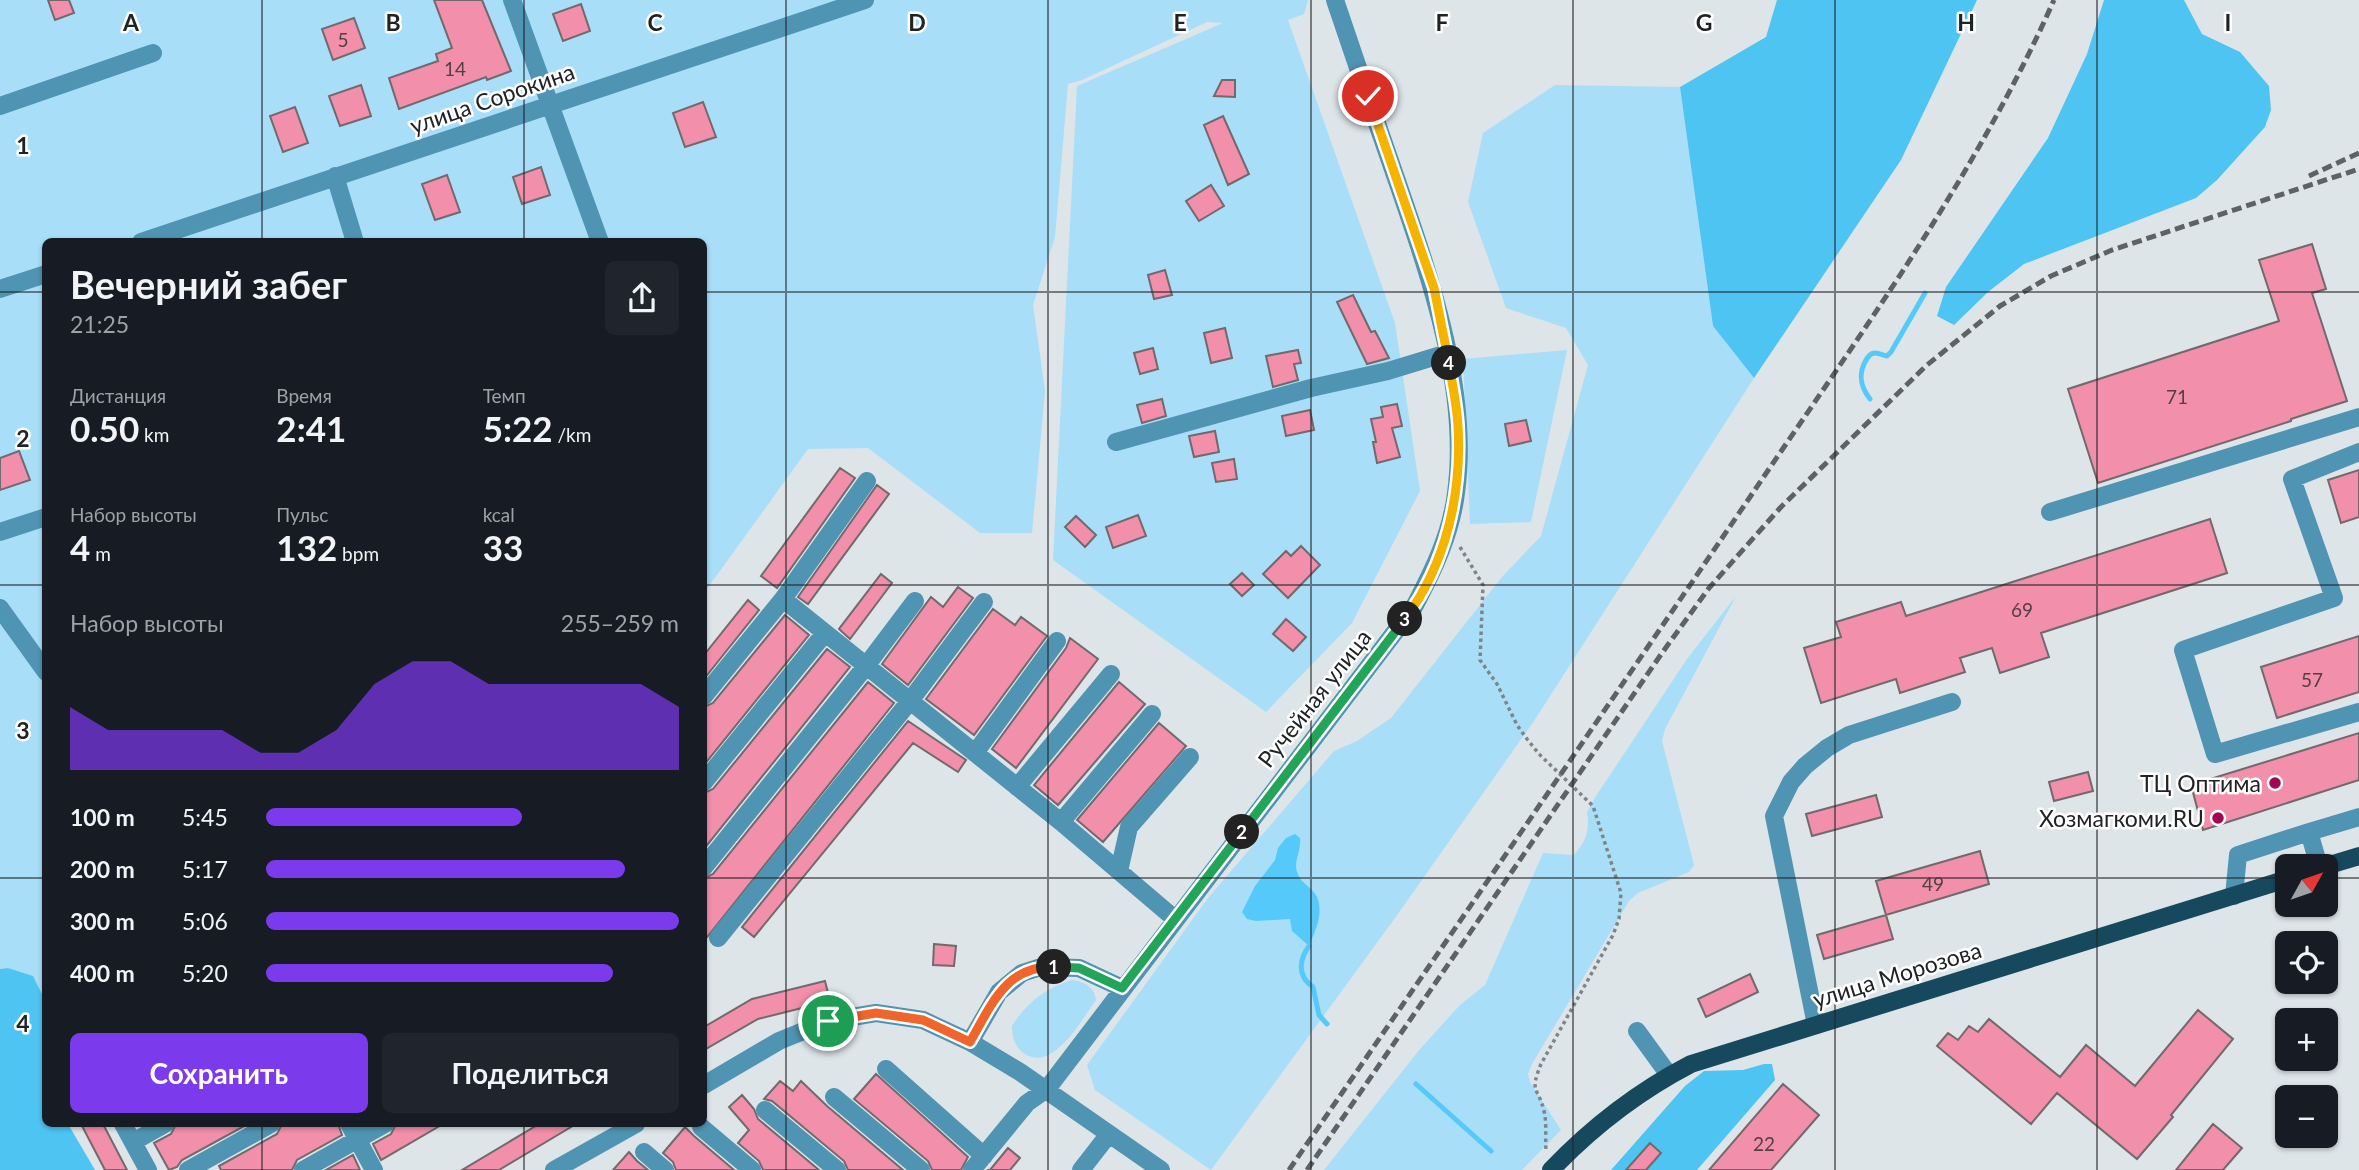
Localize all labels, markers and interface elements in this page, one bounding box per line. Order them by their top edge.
text: A [122,8,140,36]
text: B [385,8,401,36]
text: C [647,8,663,36]
text: D [908,8,926,36]
text: E [1173,8,1187,36]
text: F [1435,8,1449,36]
text: G [1696,8,1712,36]
text: H [1957,8,1975,36]
text: I [2225,8,2231,36]
house number: 5 [337,28,349,51]
street label: улица Сорокина [406,57,578,139]
house number: 14 [444,57,466,80]
pin [1338,66,1398,126]
icon: check [1349,77,1387,115]
text: 1 [16,131,30,159]
text: Вечерний забег [70,261,347,307]
button: share [605,261,679,335]
text: 21:25 [70,310,129,338]
pin: 4 [1432,346,1466,380]
text: 4 [1443,351,1454,374]
text: Дистанция [70,384,166,407]
text: Время [276,384,332,407]
text: Темп [483,384,526,407]
house number: 71 [2166,385,2188,408]
text: 0.50 [70,407,139,449]
text: 2:41 [276,407,346,449]
text: 5:22 [483,407,553,449]
text: km [139,423,169,446]
text: /km [553,423,591,446]
text: 2 [16,424,30,452]
text: Набор высоты [70,503,197,526]
text: Пульс [276,503,328,526]
text: kcal [483,503,515,526]
text: 4 [70,526,90,568]
text: 132 [276,526,337,568]
text: 33 [483,526,523,568]
text: m [90,542,111,565]
text: bpm [337,542,379,565]
house number: 69 [2011,598,2033,621]
pin: 3 [1388,602,1422,636]
text: 3 [1399,607,1410,630]
text: Набор высоты [70,609,224,637]
text: 255–259 m [561,609,679,637]
street label: Ручейная улица [1251,623,1377,773]
house number: 57 [2301,668,2323,691]
text: 3 [16,716,30,744]
place label: ТЦ Оптима [2140,769,2261,797]
marker: ТЦ Оптима [2267,775,2283,791]
text: 100 m [70,803,135,831]
text: 5:45 [182,803,228,831]
place label: Хозмагкоми.RU [2039,804,2204,832]
marker: Хозмагкоми.RU [2210,810,2226,826]
pin: 2 [1224,814,1260,850]
text: 2 [1236,820,1247,843]
north arrow [2275,854,2338,917]
map controls [2275,854,2338,1148]
text: 200 m [70,855,135,883]
text: 5:17 [182,855,228,883]
house number: 49 [1922,872,1944,895]
text: 300 m [70,907,135,935]
text: 5:06 [182,907,228,935]
button: locate [2275,931,2338,994]
street label: улица Морозова [1809,935,1985,1013]
pin: 1 [1036,950,1072,984]
text: 1 [1048,955,1059,978]
text: 400 m [70,959,135,987]
text: 5:20 [182,959,228,987]
pin [798,991,858,1051]
icon: arrive [809,1002,847,1040]
button: + [2275,1008,2338,1071]
text: 4 [16,1009,30,1037]
button: Сохранить [70,1033,368,1113]
button: Поделиться [382,1033,679,1113]
button: − [2275,1085,2338,1148]
house number: 22 [1753,1132,1775,1155]

